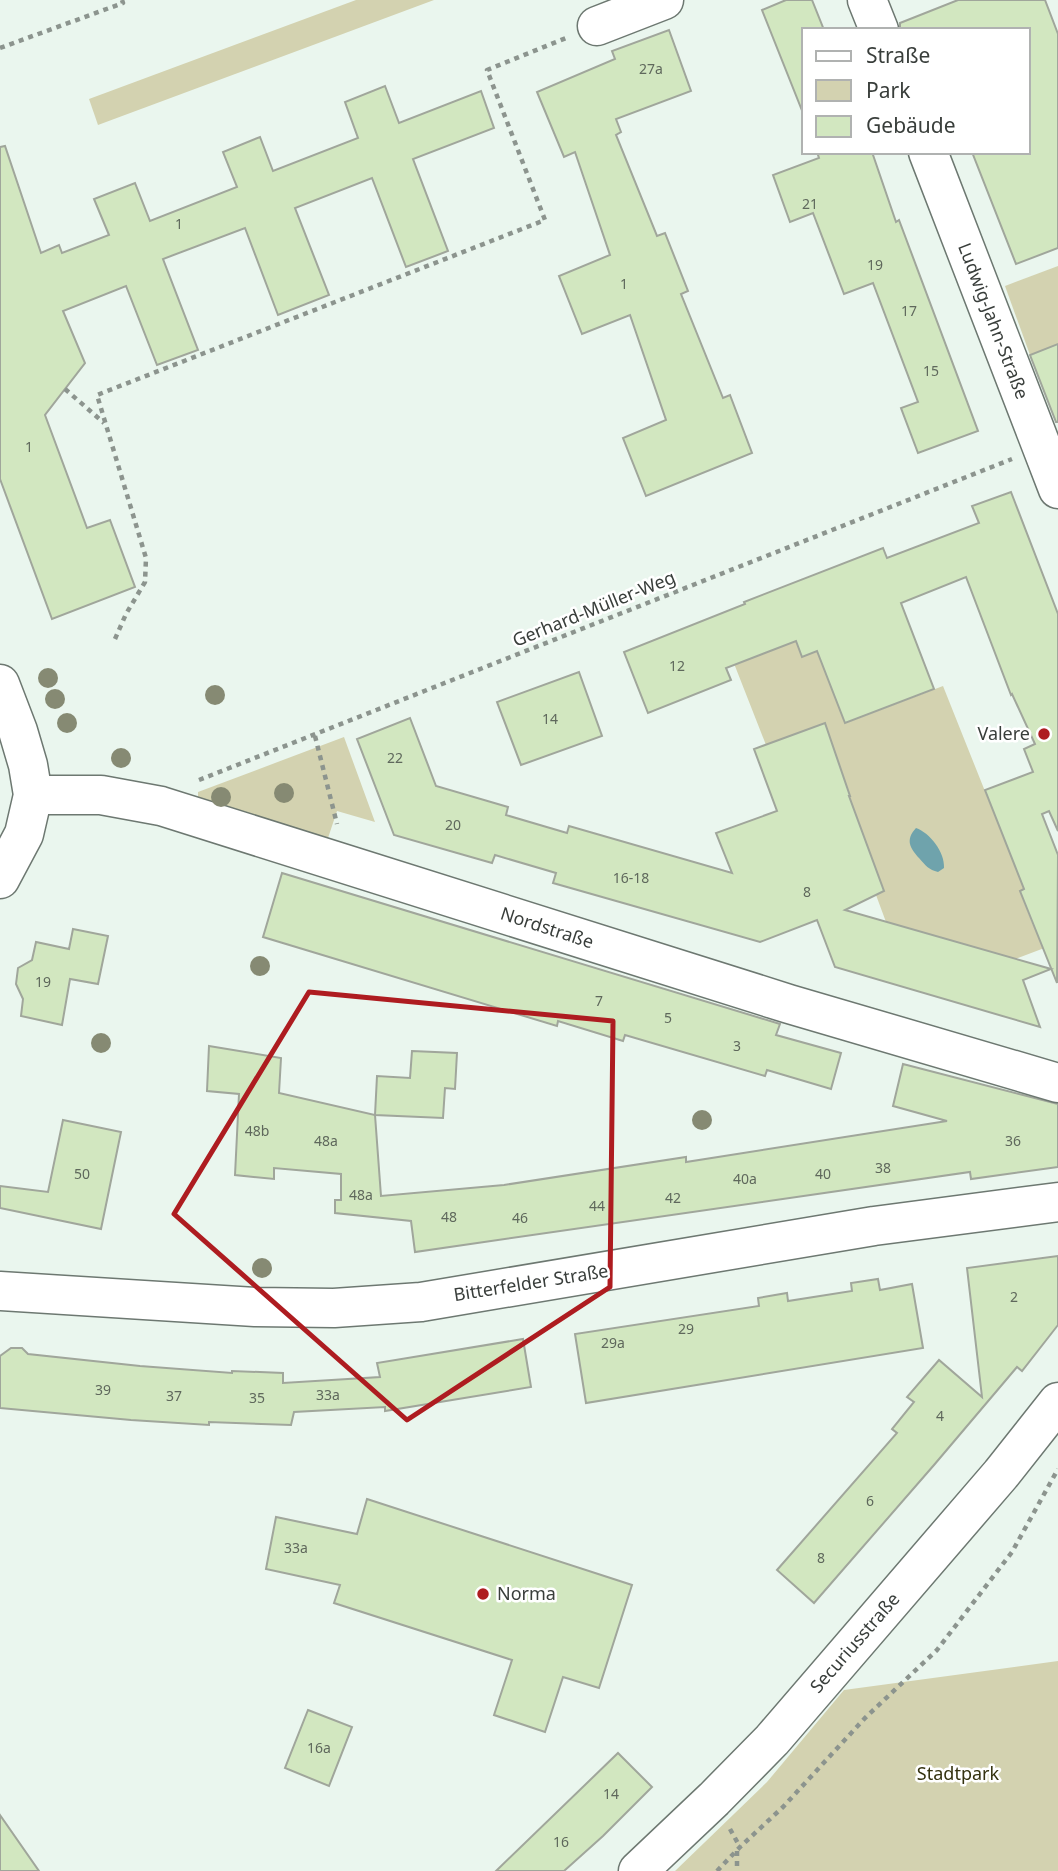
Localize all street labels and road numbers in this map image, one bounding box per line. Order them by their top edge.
street label: Ludwig-Jahn-Straße [953,239,1035,402]
street label: Gerhard-Müller-Weg [509,564,679,652]
street label: Nordstraße [498,901,597,953]
street label: Bitterfelder Straße [452,1258,610,1306]
street label: Securiusstraße [804,1587,904,1698]

